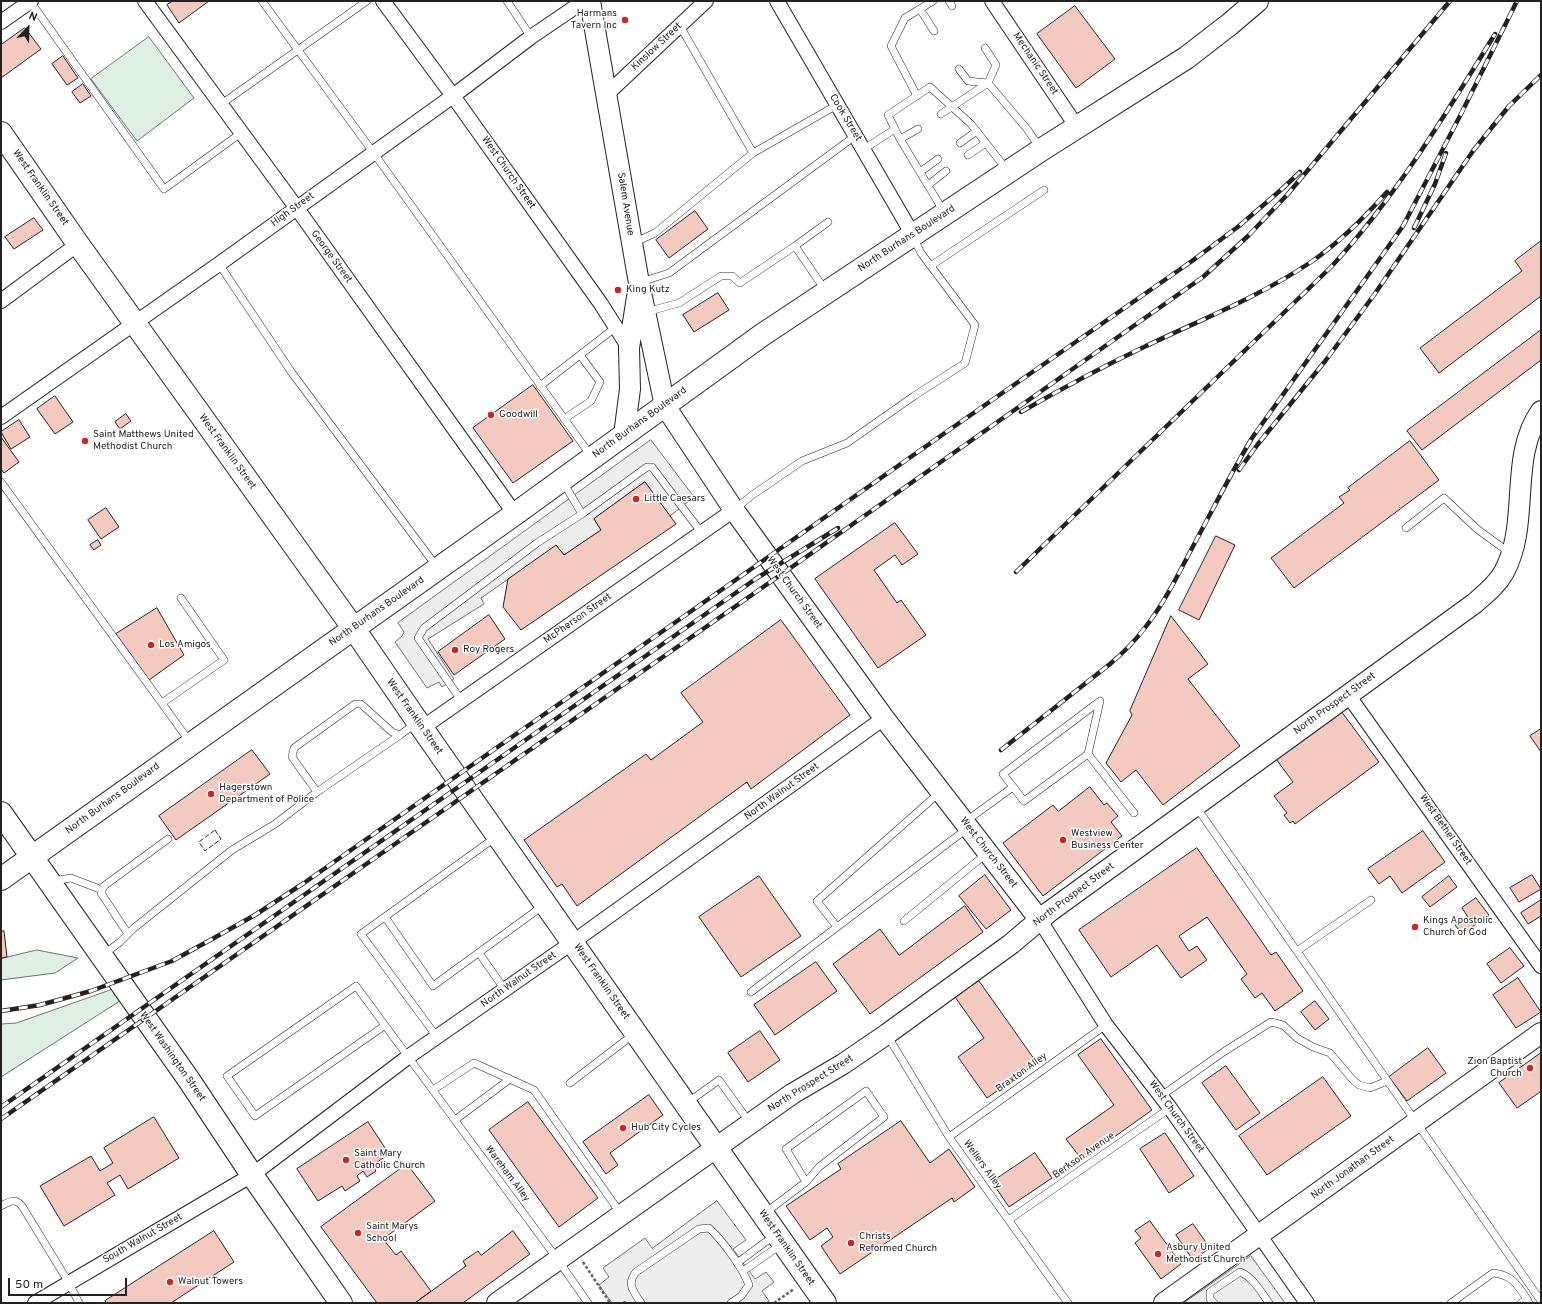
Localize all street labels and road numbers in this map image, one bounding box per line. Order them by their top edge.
street label: Kinslow Street [629,21,685,73]
street label: Mechanic Street [1010,30,1060,98]
street label: Cook Street [826,92,864,144]
street label: West Church Street [478,134,538,212]
street label: West Franklin Street [9,148,71,228]
street label: Salem Avenue [614,172,636,236]
street label: High Street [269,190,317,230]
street label: North Burhans Boulevard [856,203,958,275]
street label: George Street [308,228,354,286]
street label: North Burhans Boulevard [591,385,689,461]
street label: West Franklin Street [196,412,258,492]
street label: West Church Street [764,555,824,631]
street label: North Burhans Boulevard [327,575,427,649]
street label: McPherson Street [542,591,614,647]
street label: North Prospect Street [1292,670,1378,738]
street label: West Franklin Street [383,677,445,757]
street label: North Burhans Boulevard [64,761,162,837]
street label: North Walnut Street [742,761,822,823]
street label: West Bethel Street [1416,792,1474,868]
street label: West Church Street [957,815,1019,891]
street label: North Prospect Street [1031,861,1117,929]
street label: West Franklin Street [570,942,632,1022]
street label: North Walnut Street [479,950,559,1010]
street label: West Washington Street [137,1010,207,1104]
street label: Braxton Alley [994,1050,1050,1096]
street label: North Prospect Street [766,1053,856,1115]
street label: West Church Street [1146,1079,1206,1155]
street label: Berkson Avenue [1051,1130,1117,1182]
street label: North Jonathan Street [1309,1134,1397,1202]
street label: Wellers Alley [960,1138,1004,1192]
street label: Wareham Alley [482,1144,532,1204]
street label: West Franklin Street [755,1208,817,1288]
street label: South Walnut Street [101,1211,185,1267]

